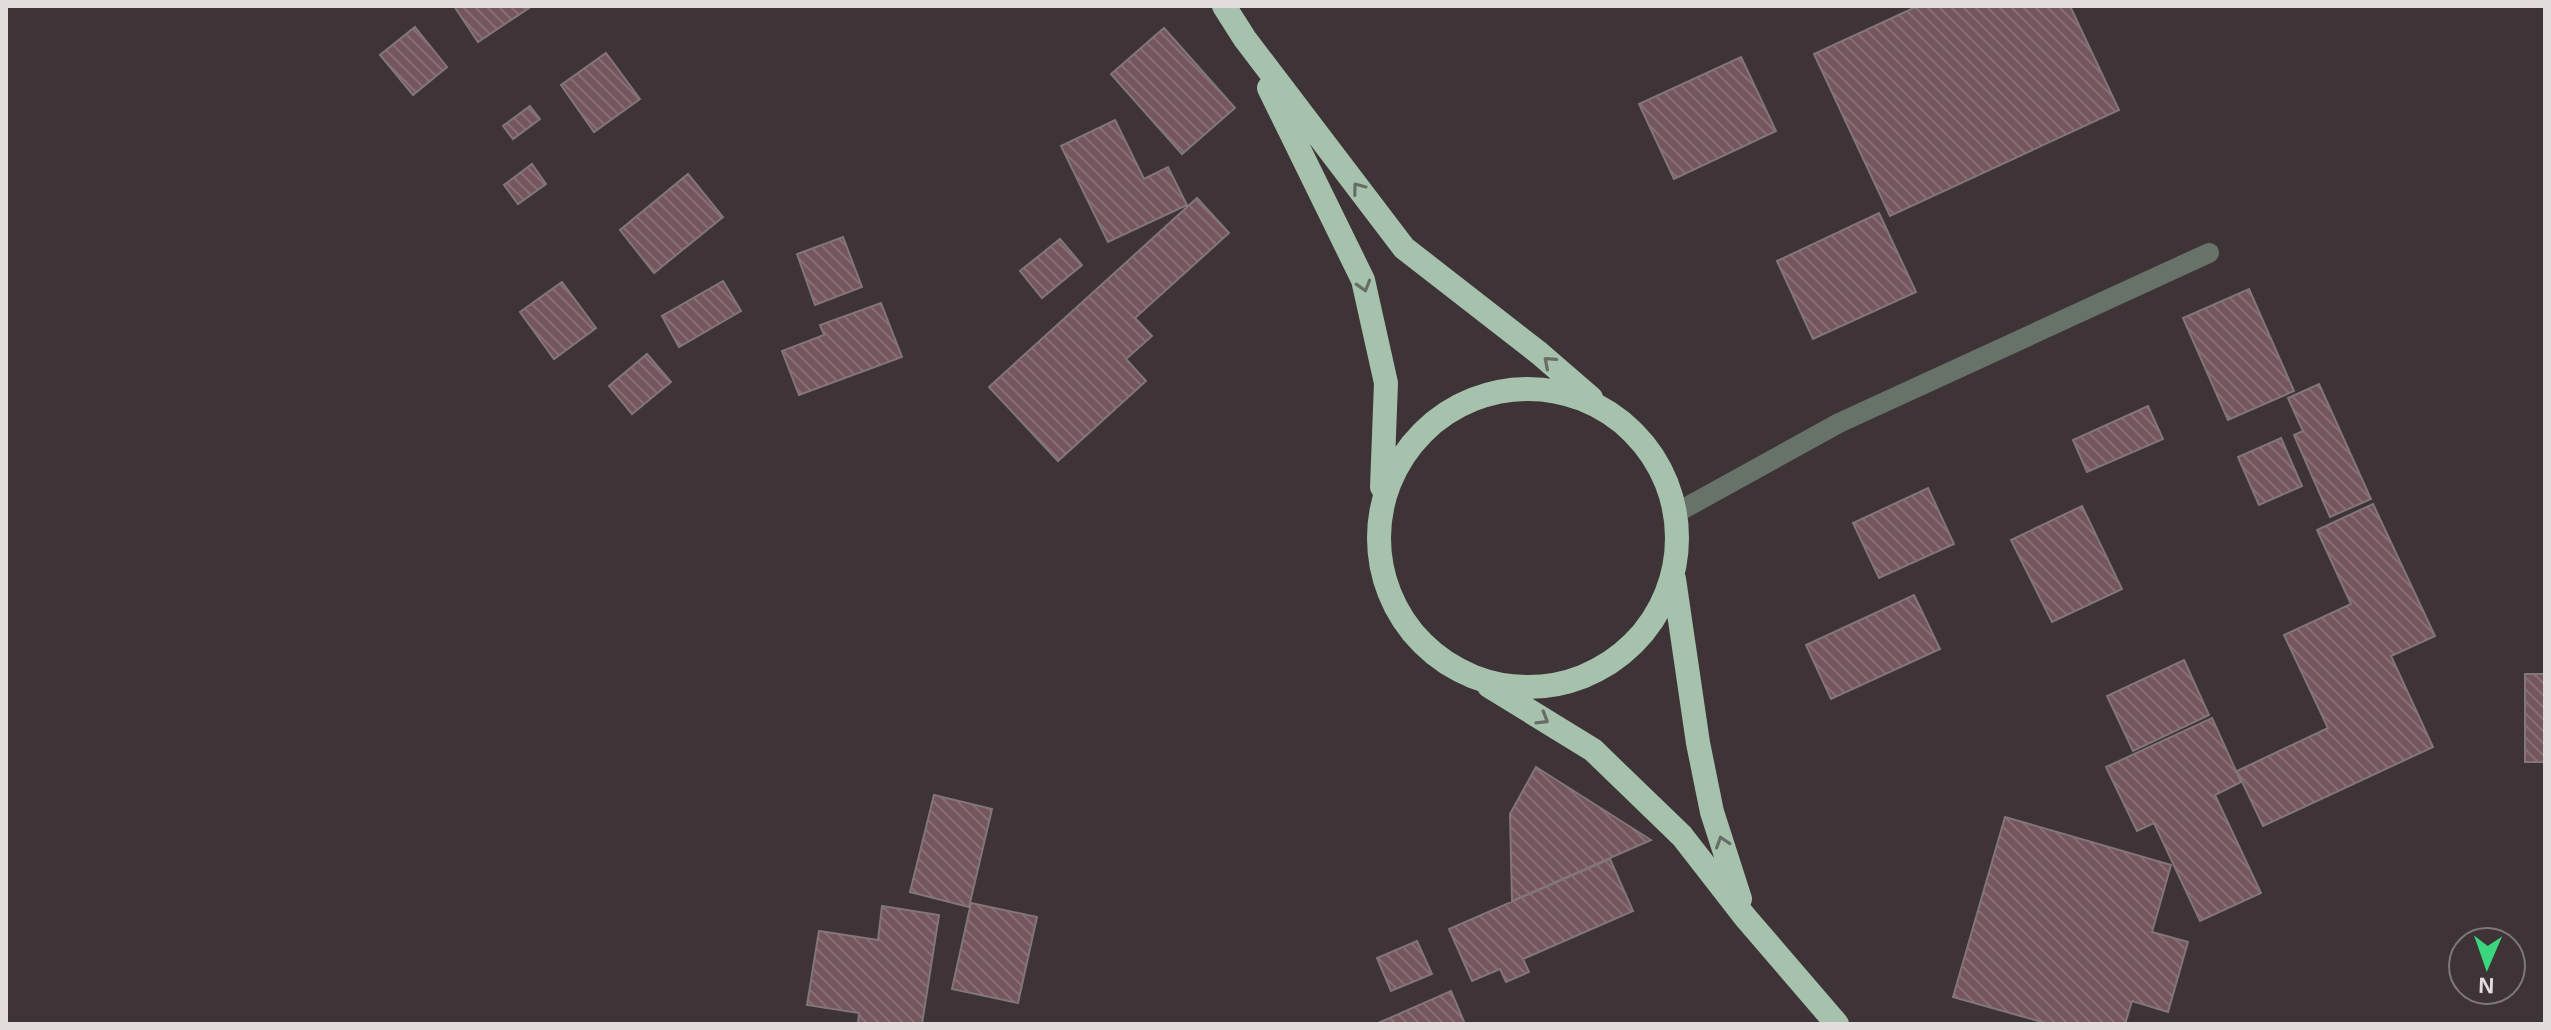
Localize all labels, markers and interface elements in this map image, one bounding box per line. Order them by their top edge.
one-way arrow [1353,182,1368,196]
one-way arrow [1355,279,1371,293]
one-way arrow [1544,357,1558,371]
one-way arrow [1534,709,1548,724]
one-way arrow [1715,836,1731,850]
north arrow [2447,926,2527,1006]
text: N [2478,973,2495,998]

